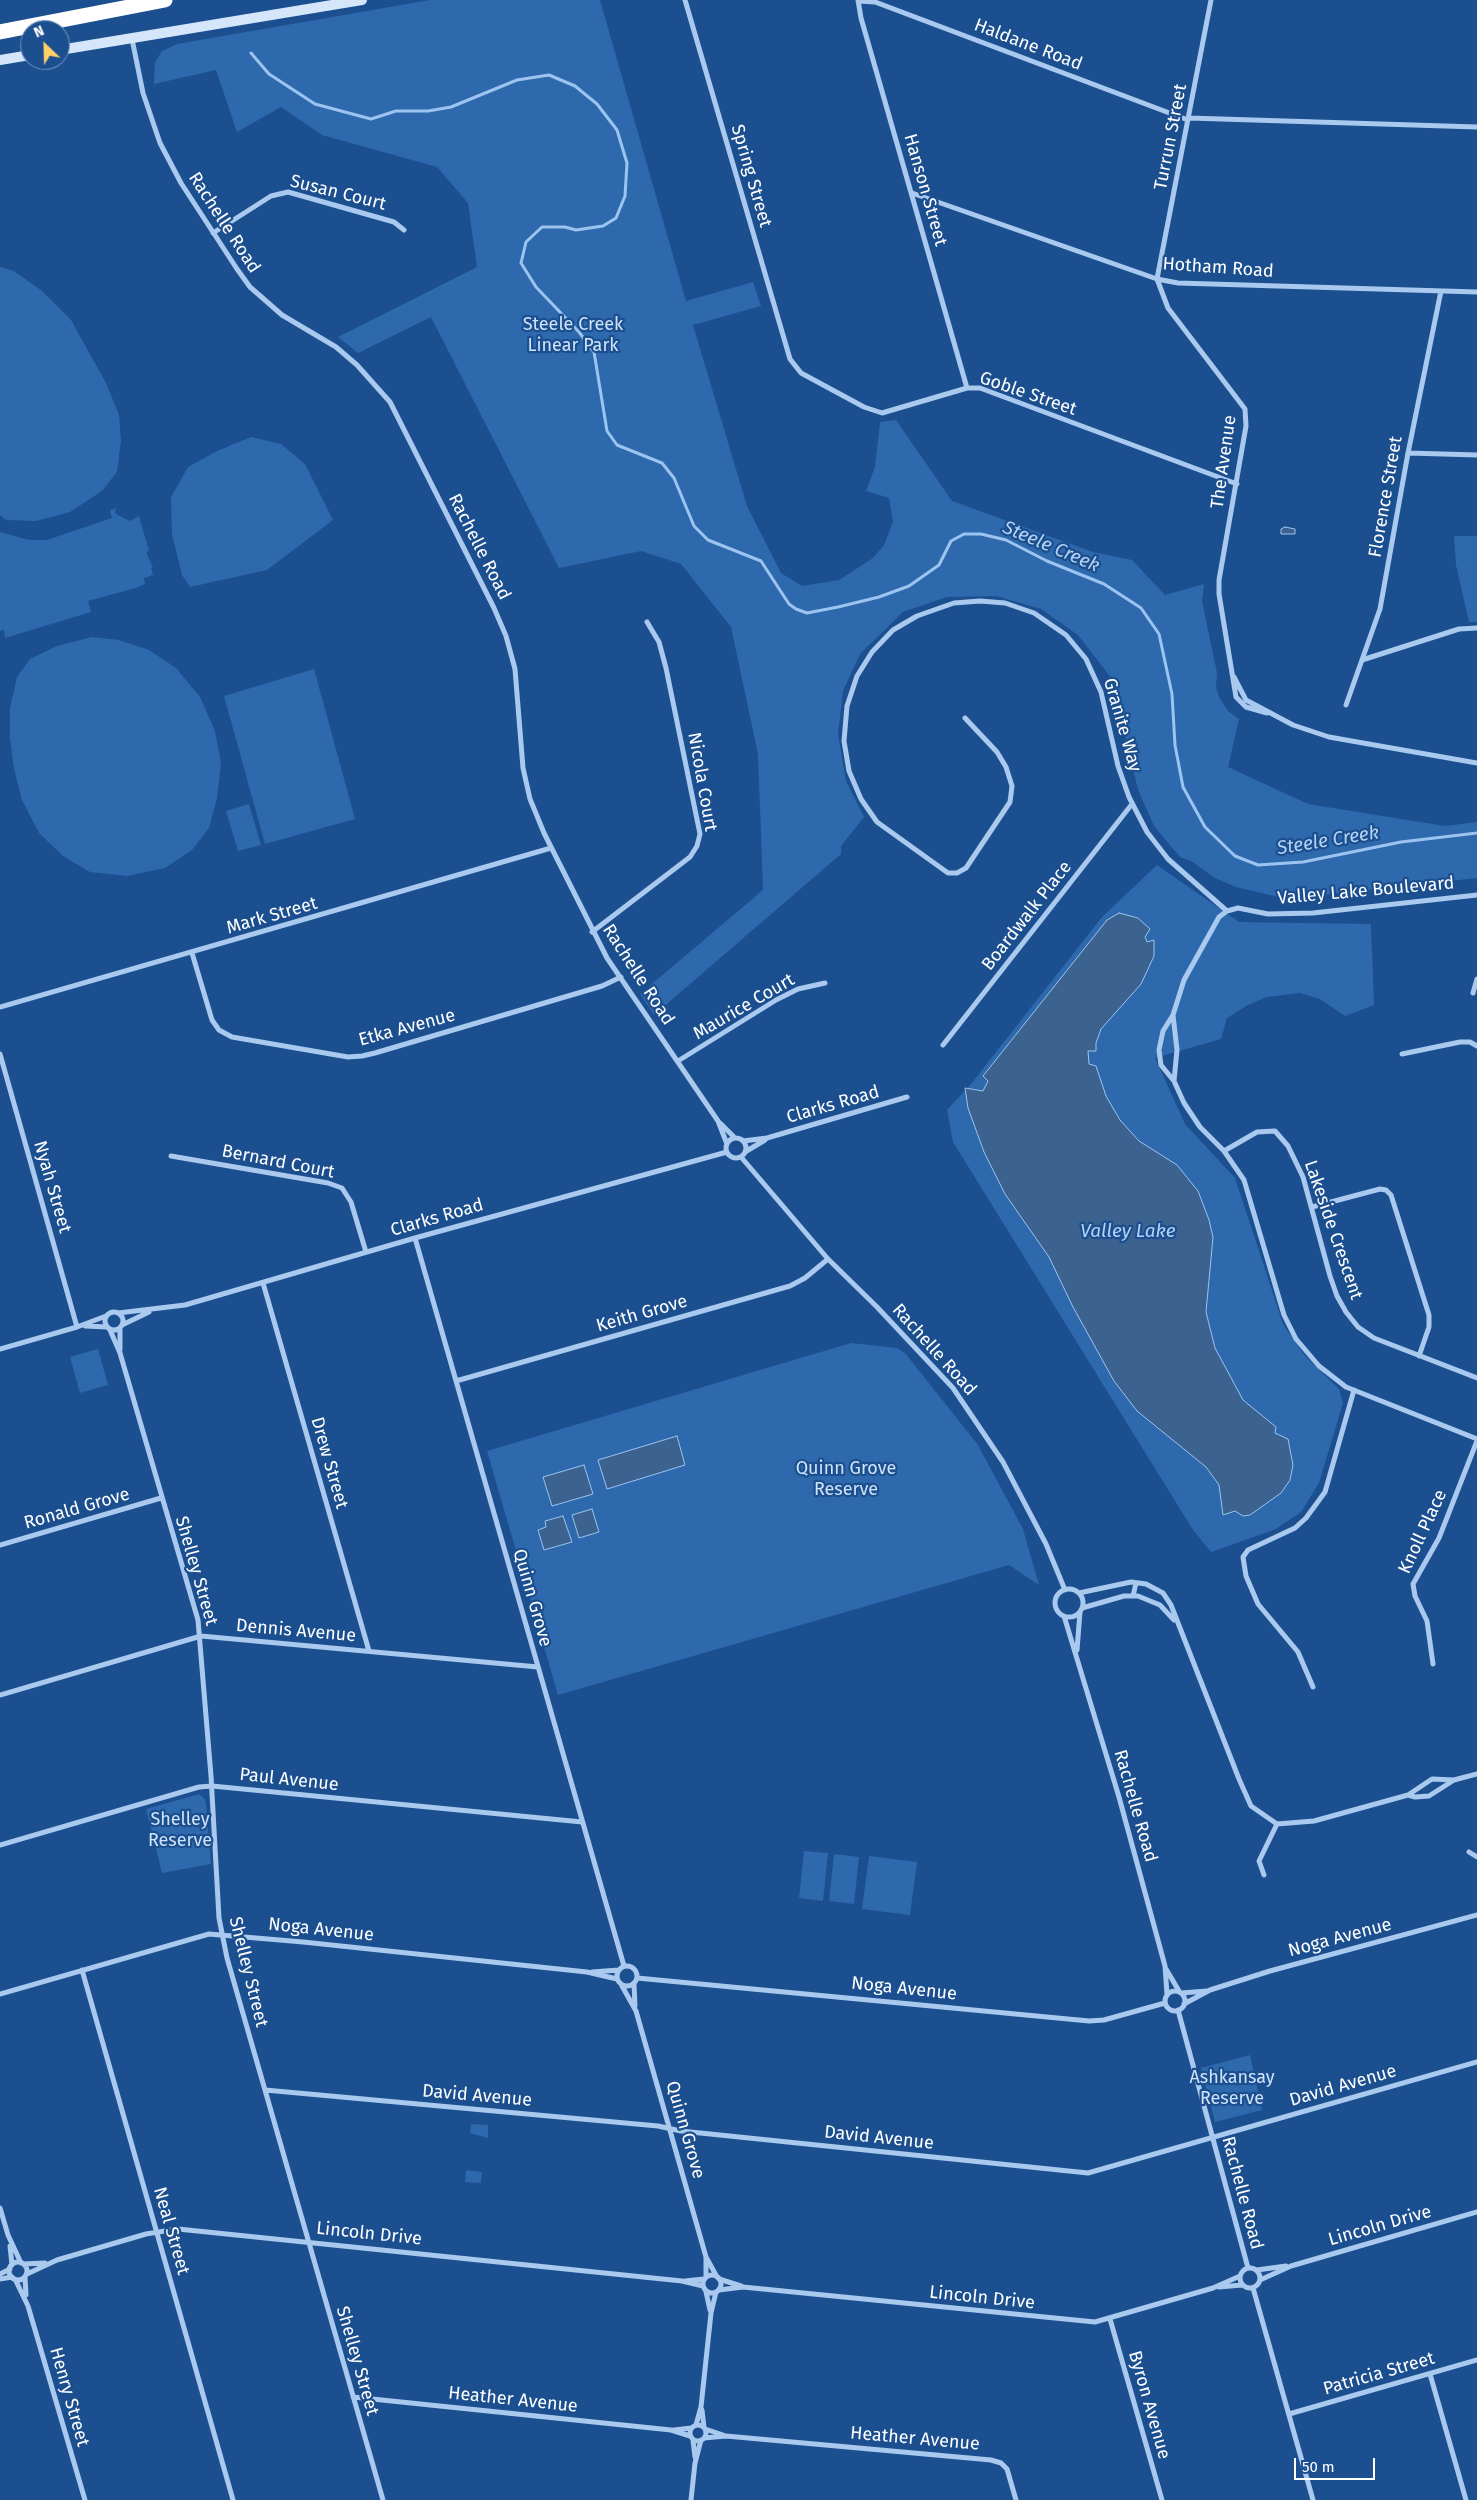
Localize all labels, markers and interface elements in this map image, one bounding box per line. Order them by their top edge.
street label: Haldane Road [971,14,1085,76]
north arrow [20,20,70,70]
text: N [31,22,47,41]
street label: Turrun Street [1150,82,1192,192]
street label: Spring Street [726,122,776,230]
street label: Hanson Street [899,131,951,249]
street label: Rachelle Road [183,168,265,278]
street label: Susan Court [288,171,388,215]
street label: Hotham Road [1162,253,1274,283]
park label: Steele Creek Linear Park [523,314,623,356]
street label: Goble Street [977,367,1079,421]
street label: The Avenue [1207,414,1241,510]
street label: Florence Street [1365,435,1407,559]
street label: Rachelle Road [443,490,515,604]
water label: Steele Creek [999,516,1103,578]
street label: Granite Way [1098,676,1146,774]
street label: Nicola Court [683,731,721,833]
water label: Steele Creek [1275,822,1381,860]
street label: Boardwalk Place [978,857,1076,975]
street label: Valley Lake Boulevard [1277,873,1455,909]
street label: Mark Street [224,893,320,939]
street label: Rachelle Road [597,920,679,1030]
street label: Maurice Court [690,969,798,1045]
street label: Etka Avenue [356,1005,458,1051]
street label: Clarks Road [784,1081,882,1129]
street label: Nyah Street [29,1138,75,1236]
street label: Bernard Court [220,1141,336,1183]
street label: Lakeside Crescent [1299,1158,1367,1302]
street label: Clarks Road [388,1194,486,1242]
water label: Valley Lake [1080,1221,1176,1243]
street label: Keith Grove [594,1291,690,1337]
street label: Rachelle Road [887,1300,981,1400]
street label: Drew Street [306,1415,352,1511]
park label: Quinn Grove Reserve [796,1458,896,1500]
street label: Ronald Grove [22,1484,132,1534]
street label: Knoll Place [1394,1487,1452,1577]
street label: Shelley Street [170,1514,222,1628]
street label: Quinn Grove [508,1547,556,1649]
street label: Dennis Avenue [235,1615,357,1647]
street label: Rachelle Road [1109,1747,1161,1865]
street label: Paul Avenue [238,1764,340,1796]
park label: Shelley Reserve [148,1809,212,1852]
street label: Noga Avenue [267,1914,375,1946]
street label: Noga Avenue [1286,1914,1394,1962]
street label: Shelley Street [224,1915,272,2029]
street label: Noga Avenue [850,1973,958,2005]
street label: David Avenue [1287,2060,1399,2112]
park label: Ashkansay Reserve [1189,2067,1275,2110]
street label: Quinn Grove [661,2079,709,2181]
street label: David Avenue [421,2080,533,2112]
street label: David Avenue [823,2122,935,2154]
street label: Rachelle Road [1217,2134,1267,2252]
street label: Neal Street [148,2185,194,2277]
street label: Lincoln Drive [1326,2201,1434,2251]
street label: Lincoln Drive [315,2218,423,2250]
street label: Lincoln Drive [928,2282,1036,2314]
street label: Shelley Street [331,2304,383,2418]
street label: Henry Street [45,2345,93,2449]
street label: Byron Avenue [1123,2348,1175,2462]
street label: Patricia Street [1321,2348,1437,2400]
street label: Heather Avenue [447,2382,579,2418]
street label: Heather Avenue [849,2423,981,2455]
scale bar [1297,2448,1378,2480]
text: 50 m [1302,2458,1335,2476]

